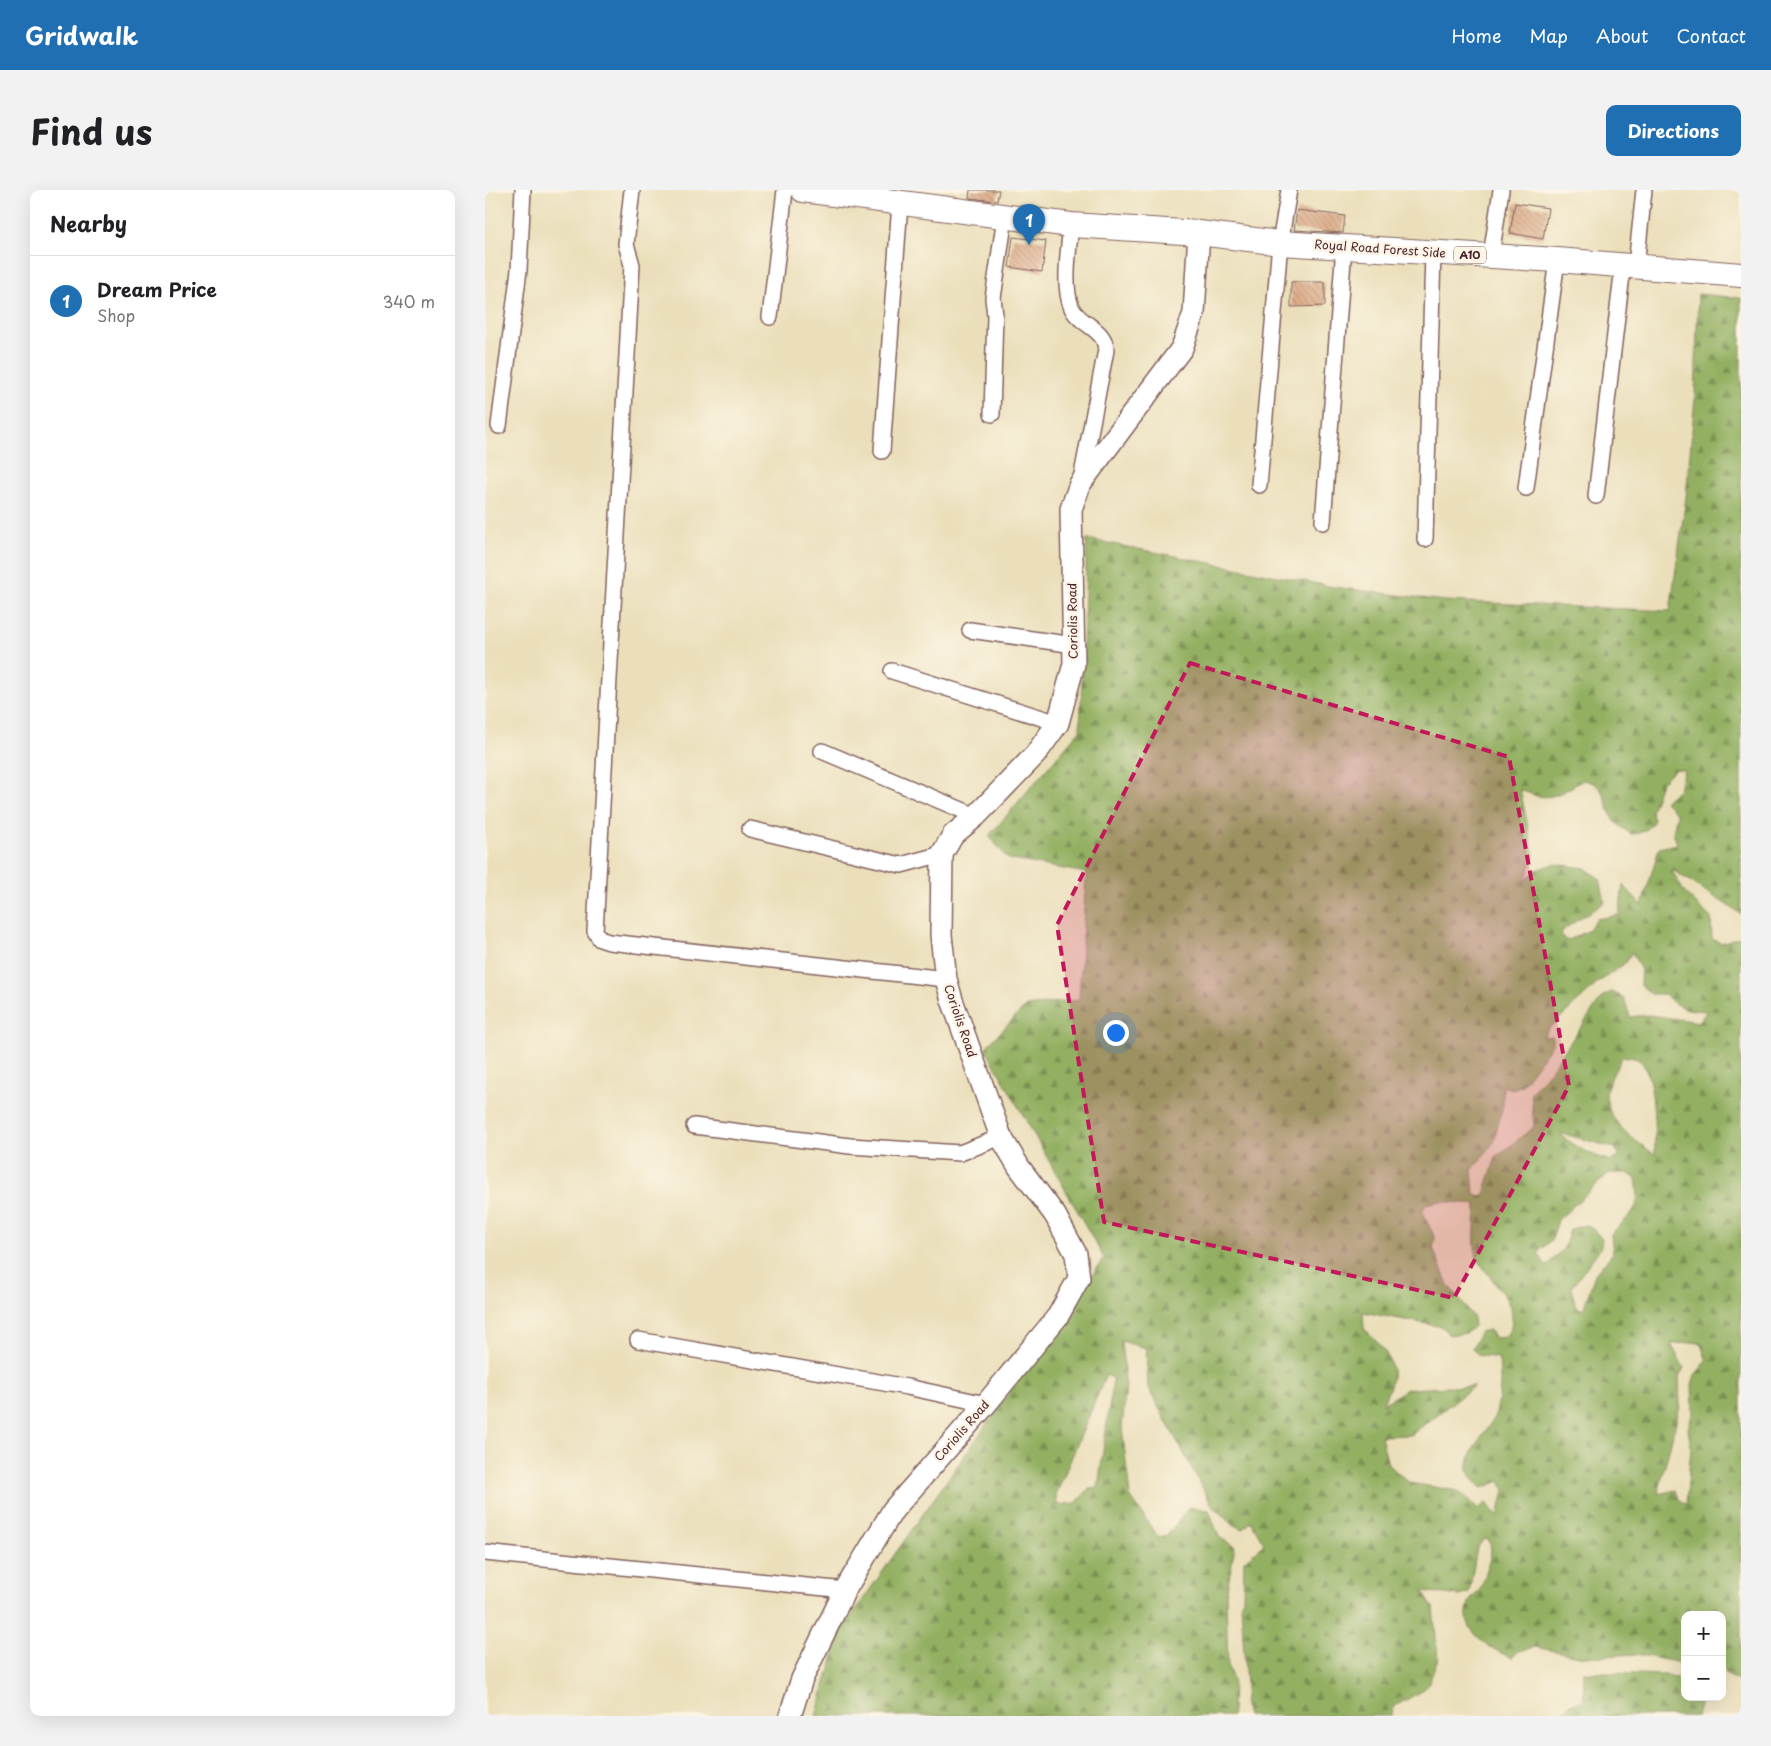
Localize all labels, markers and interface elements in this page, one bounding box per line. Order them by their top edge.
text: Gridwalk [25,17,138,53]
text: Home [1451,22,1501,49]
text: Map [1529,22,1568,49]
text: About [1596,22,1648,49]
text: Contact [1676,22,1746,49]
text: Find us [30,104,152,157]
button: Directions [1606,105,1741,156]
pin: 1 [1013,204,1045,245]
text: Nearby [50,207,127,239]
street label: Royal Road Forest Side [1314,234,1446,262]
road number: A10 [1454,246,1486,264]
text: Dream Price [97,275,217,303]
text: 1 [62,289,70,313]
text: 340 m [383,289,435,313]
text: Shop [97,303,135,327]
street label: Coriolis Road [1062,583,1082,659]
street label: Coriolis Road [940,982,982,1060]
your location [1103,1020,1129,1046]
street label: Coriolis Road [929,1396,993,1465]
map controls [1681,1611,1726,1701]
button: + [1681,1611,1726,1656]
button: − [1681,1656,1726,1701]

